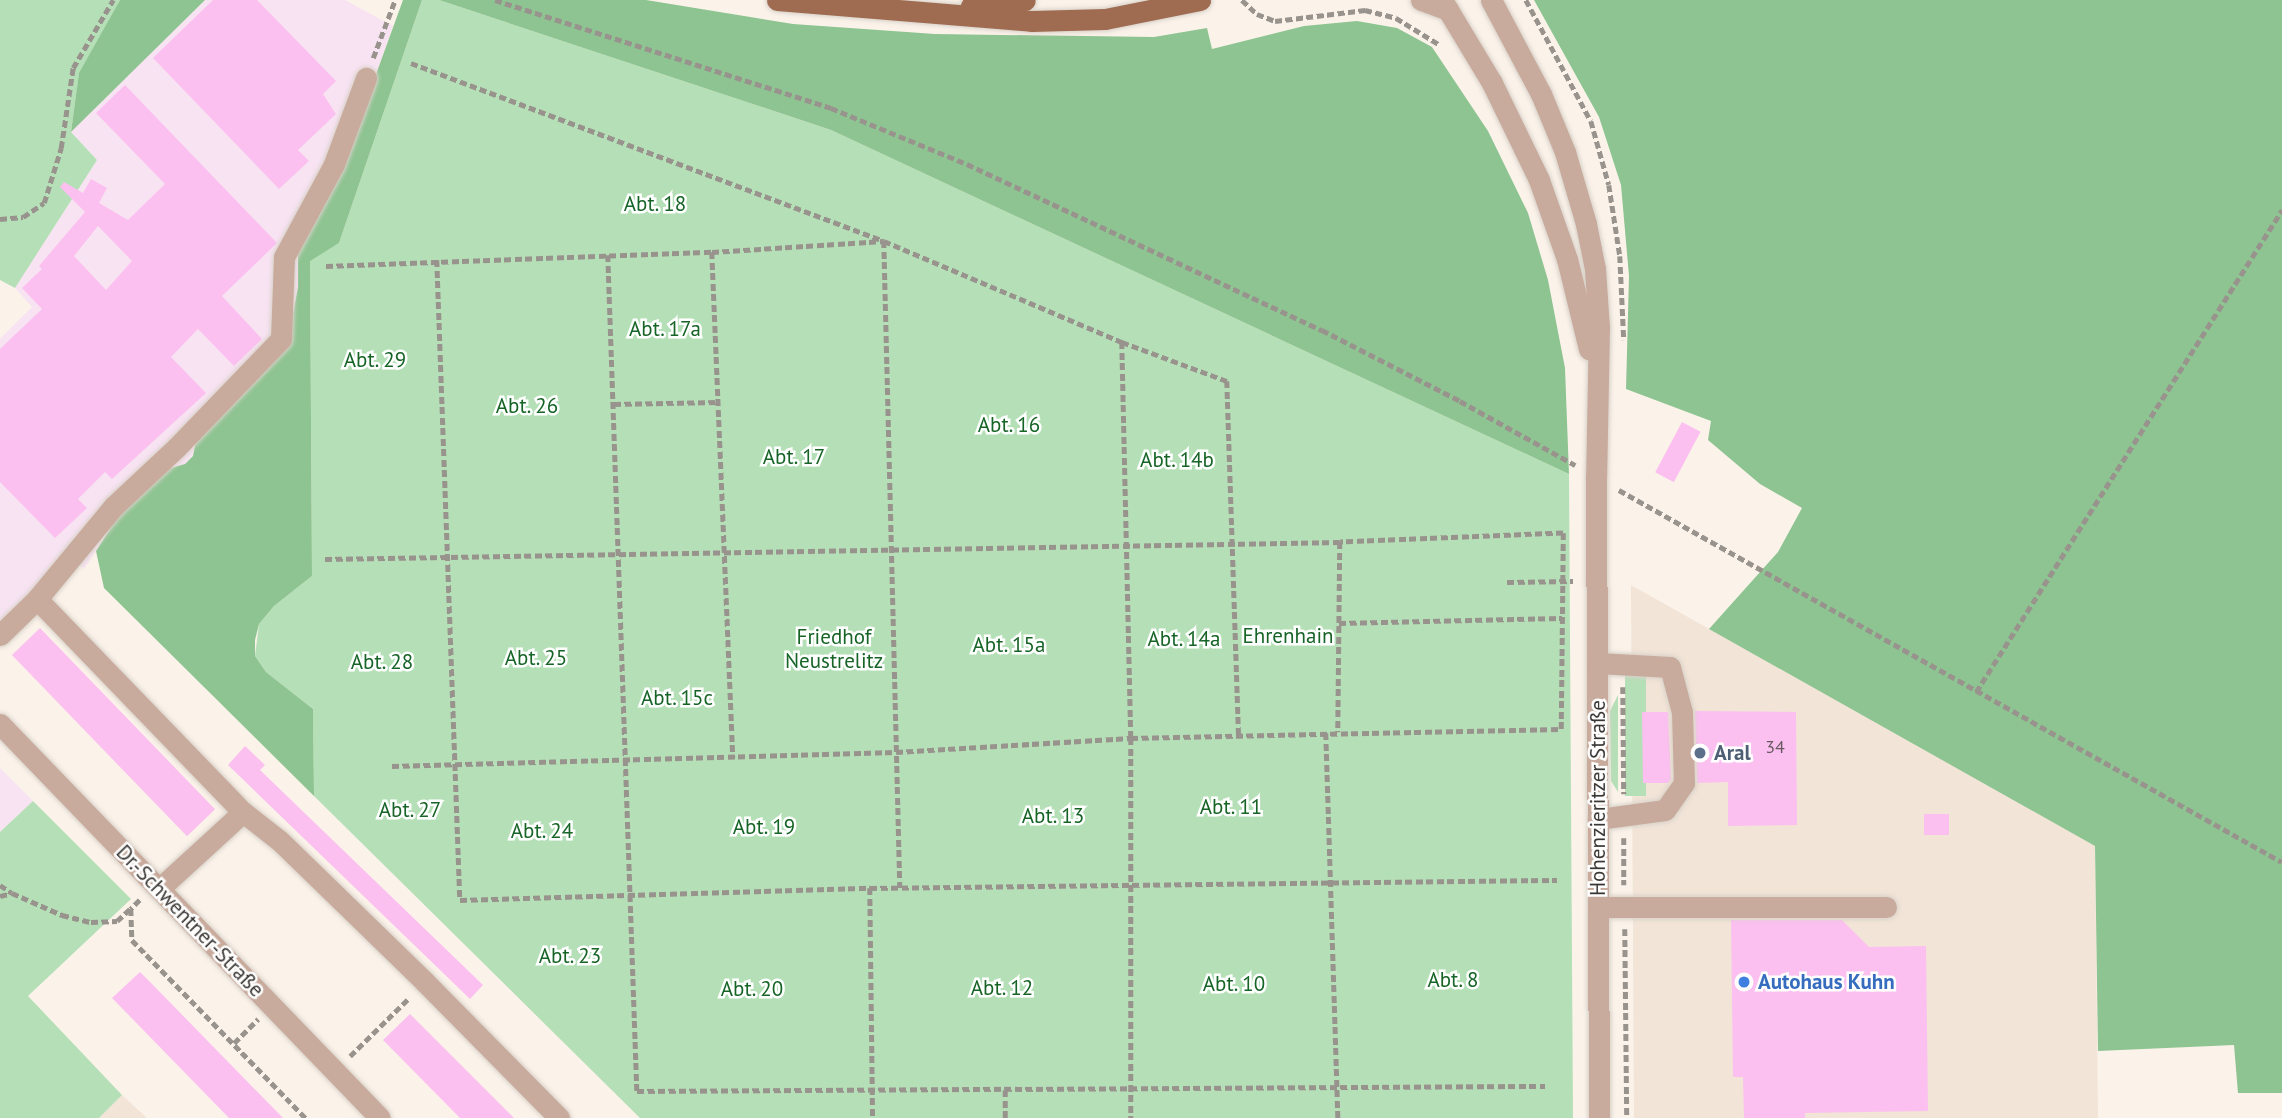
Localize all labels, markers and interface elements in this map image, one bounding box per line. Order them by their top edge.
park label: Abt. 18 [623,191,687,217]
park label: Abt. 17a [628,316,702,342]
park label: Abt. 29 [343,347,407,373]
park label: Abt. 26 [495,393,559,419]
park label: Abt. 16 [977,412,1041,438]
park label: Abt. 17 [762,444,826,470]
park label: Abt. 14b [1139,447,1215,473]
park label: Ehrenhain [1242,623,1334,649]
park label: Friedhof Neustrelitz [785,624,883,674]
park label: Abt. 14a [1147,626,1221,652]
park label: Abt. 15a [972,632,1046,658]
park label: Abt. 25 [504,645,568,671]
park label: Abt. 28 [350,649,414,675]
park label: Abt. 15c [640,685,714,711]
street label: Hohenzieritzer Straße [1585,700,1611,896]
house number: 34 [1765,736,1785,758]
place label: Aral [1714,740,1751,766]
marker: Aral [1692,745,1708,761]
park label: Abt. 11 [1199,794,1263,820]
park label: Abt. 27 [378,797,442,823]
park label: Abt. 13 [1021,803,1085,829]
park label: Abt. 19 [732,814,796,840]
park label: Abt. 24 [510,818,574,844]
street label: Dr.-Schwentner-Straße [111,840,269,1002]
park label: Abt. 23 [538,943,602,969]
park label: Abt. 8 [1427,967,1479,993]
place label: Autohaus Kuhn [1758,969,1895,995]
park label: Abt. 10 [1202,971,1266,997]
marker: Autohaus Kuhn [1736,974,1752,990]
park label: Abt. 12 [970,975,1034,1001]
park label: Abt. 20 [720,976,784,1002]

